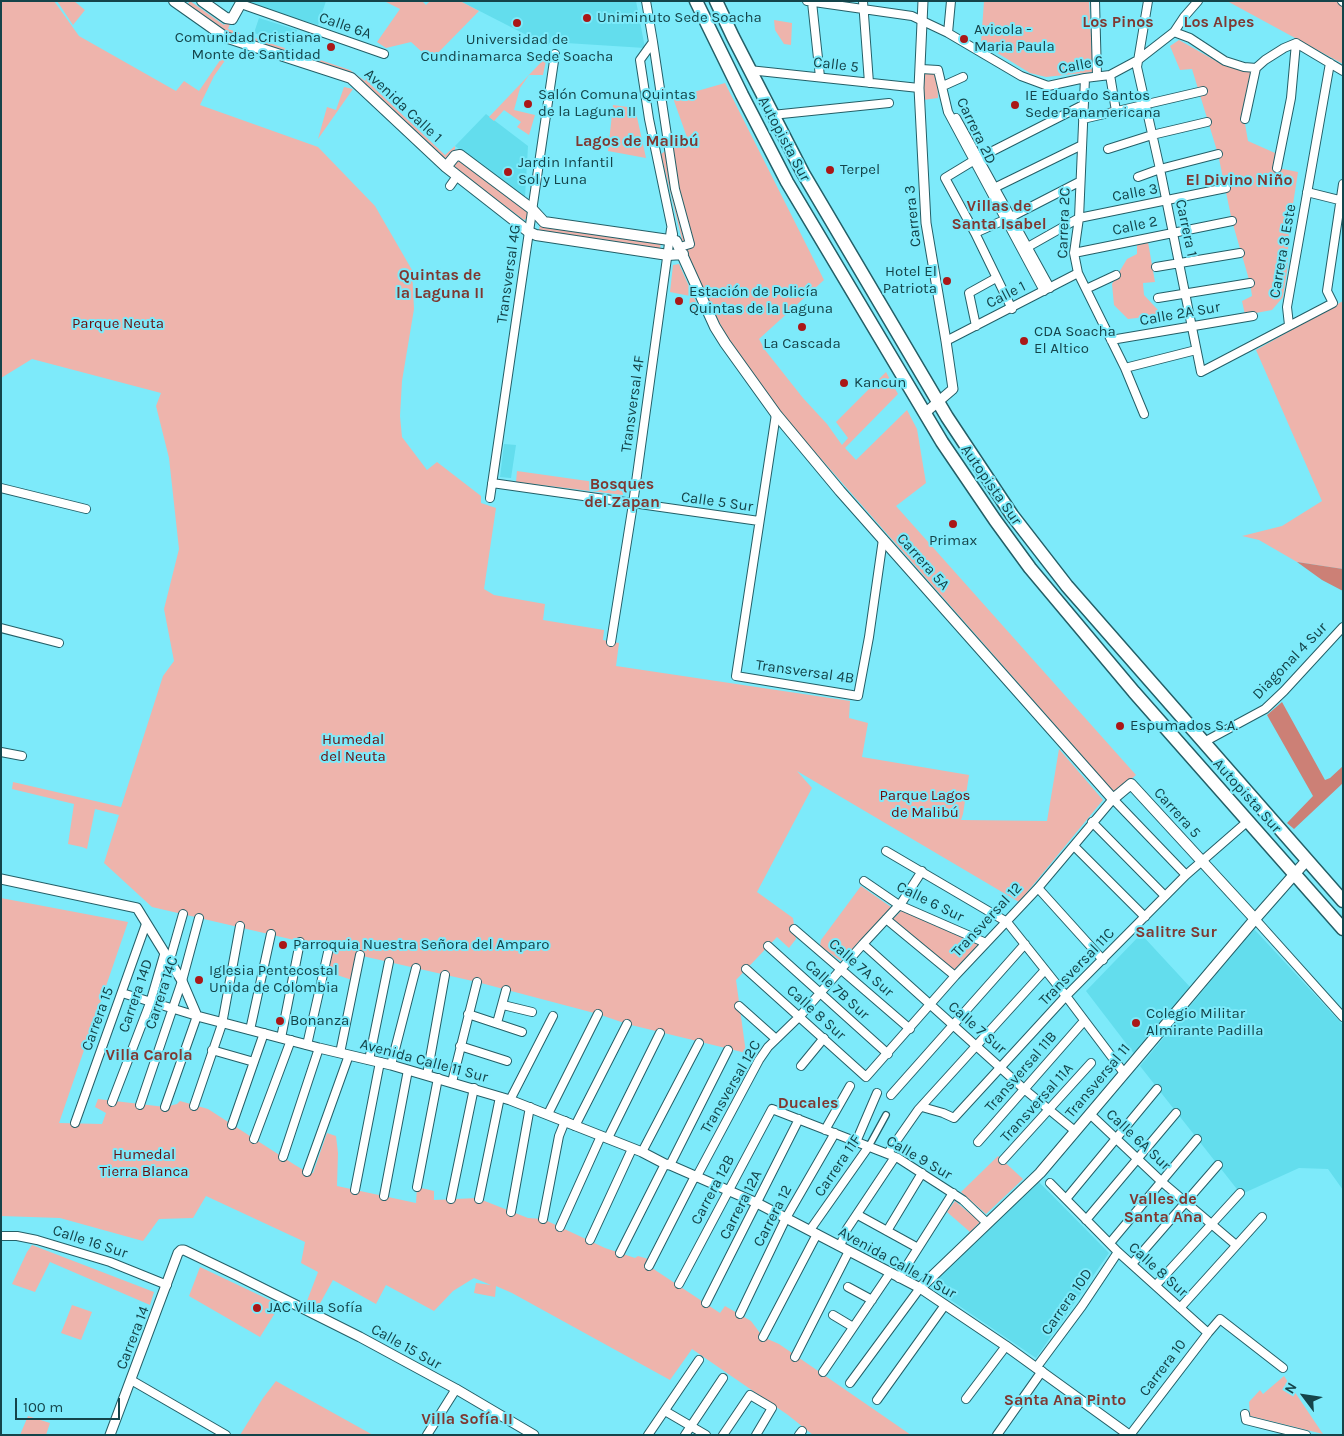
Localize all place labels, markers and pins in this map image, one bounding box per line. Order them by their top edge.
place label: Uniminuto Sede Soacha [597,9,762,27]
marker: Uniminuto Sede Soacha [581,12,593,24]
marker: Universidad de Cundinamarca Sede Soacha [511,17,523,29]
place label: Avicola - Maria Paula [974,21,1055,56]
place label: Comunidad Cristiana Monte de Santidad [175,29,321,64]
place label: Universidad de Cundinamarca Sede Soacha [421,31,613,66]
marker: Avicola - Maria Paula [958,33,970,45]
marker: Comunidad Cristiana Monte de Santidad [325,41,337,53]
place label: Salón Comuna Quintas de la Laguna II [538,86,696,121]
place label: IE Eduardo Santos Sede Panamericana [1025,87,1161,122]
marker: Salón Comuna Quintas de la Laguna II [522,98,534,110]
marker: IE Eduardo Santos Sede Panamericana [1009,99,1021,111]
place label: Jardin Infantil Sol y Luna [518,154,614,189]
place label: Terpel [840,161,880,179]
marker: Terpel [824,164,836,176]
marker: Jardin Infantil Sol y Luna [502,166,514,178]
place label: Hotel El Patriota [883,263,937,298]
marker: Hotel El Patriota [941,275,953,287]
place label: Estación de Policía Quintas de la Laguna [689,283,833,318]
marker: Estación de Policía Quintas de la Laguna [673,295,685,307]
marker: La Cascada [796,321,808,333]
place label: CDA Soacha El Altico [1034,323,1116,358]
place label: La Cascada [763,335,841,353]
marker: CDA Soacha El Altico [1018,335,1030,347]
place label: Kancun [854,374,906,392]
marker: Kancun [838,377,850,389]
marker: Primax [947,518,959,530]
place label: Primax [929,532,977,550]
place label: Espumados S.A. [1130,717,1238,735]
marker: Espumados S.A. [1114,720,1126,732]
place label: Parroquia Nuestra Señora del Amparo [293,936,549,954]
marker: Parroquia Nuestra Señora del Amparo [277,939,289,951]
place label: Iglesia Pentecostal Unida de Colombia [209,962,339,997]
marker: Iglesia Pentecostal Unida de Colombia [193,974,205,986]
place label: Colegio Militar Almirante Padilla [1146,1005,1264,1040]
place label: Bonanza [290,1012,349,1030]
marker: Bonanza [274,1015,286,1027]
marker: Colegio Militar Almirante Padilla [1130,1017,1142,1029]
place label: JAC Villa Sofía [267,1299,363,1317]
marker: JAC Villa Sofía [251,1302,263,1314]

